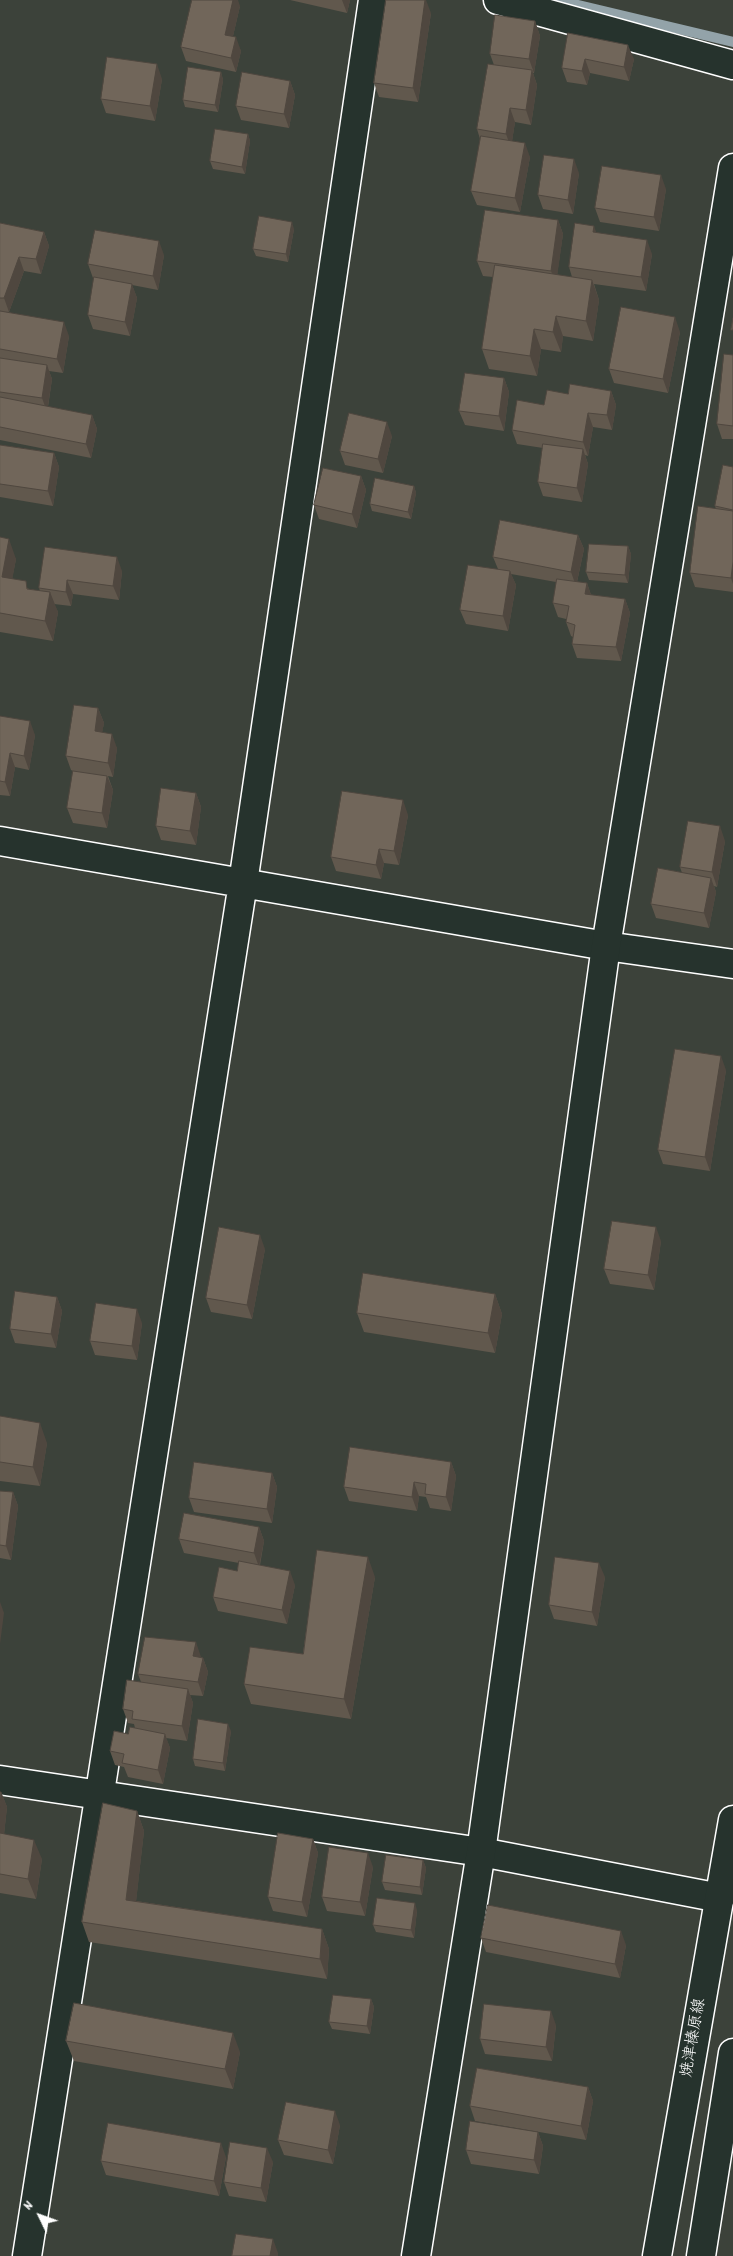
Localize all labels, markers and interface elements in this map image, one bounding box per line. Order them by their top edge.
street label: 焼津榛原線 [679,1997,711,2079]
north arrow [15,2191,65,2241]
text: N [19,2197,39,2215]

